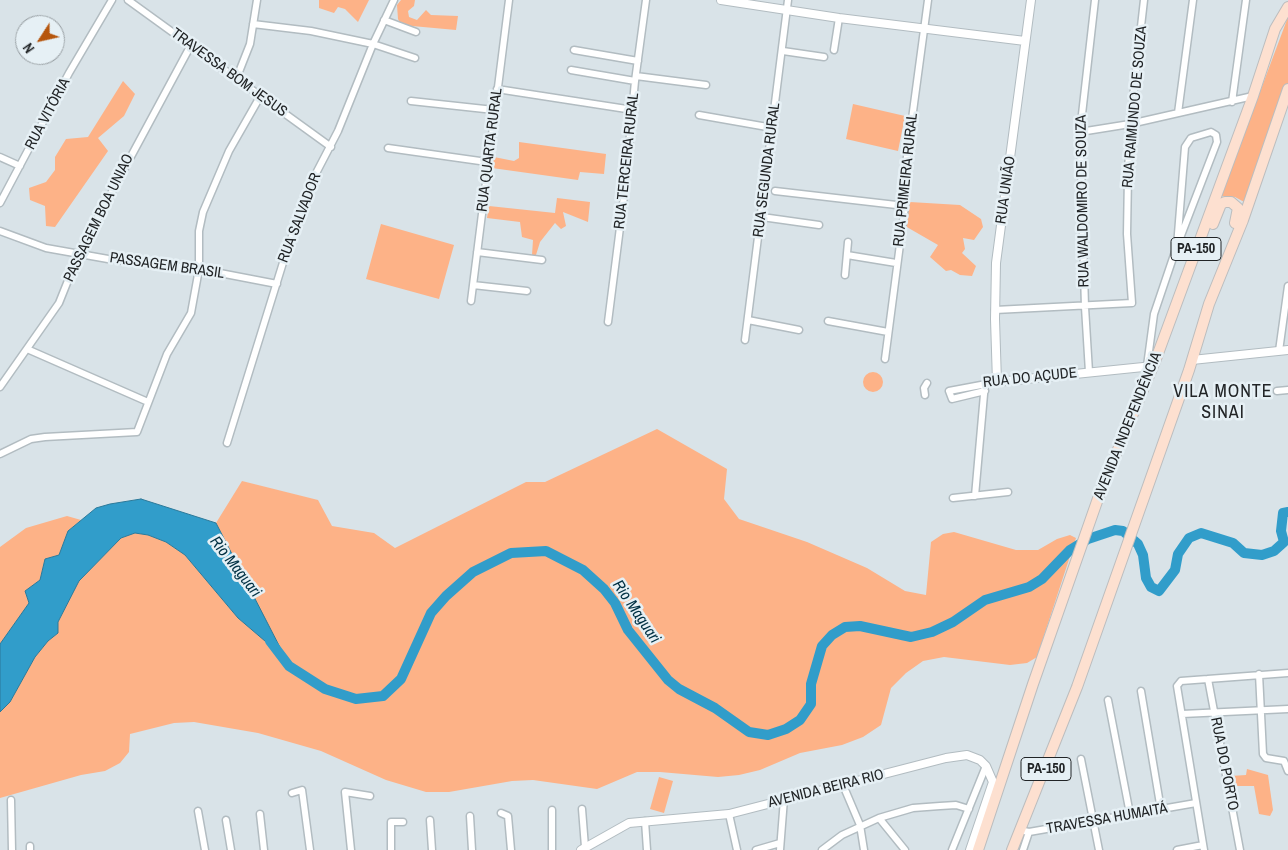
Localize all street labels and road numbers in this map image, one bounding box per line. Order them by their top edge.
street label: TRAVESSA BOM JESUS [167,25,291,121]
street label: RUA RAIMUNDO DE SOUZA [1119,25,1151,189]
street label: RUA VITÓRIA [22,75,74,153]
street label: RUA QUARTA RURAL [473,87,507,213]
street label: RUA TERCEIRA RURAL [611,92,643,230]
street label: RUA SEGUNDA RURAL [750,102,784,238]
street label: RUA PRIMEIRA RURAL [890,112,922,248]
street label: RUA WALDOMIRO DE SOUZA [1072,115,1094,287]
street label: PASSAGEM BOA UNIAO [60,151,138,285]
street label: RUA UNIÃO [992,155,1020,225]
street label: RUA SALVADOR [275,171,325,265]
road number: PA-150 [1171,238,1221,260]
street label: PASSAGEM BRASIL [109,249,225,283]
street label: AVENIDA INDEPENDÊNCIA [1090,350,1166,502]
street label: RUA DO AÇUDE [982,364,1078,392]
street label: RUA DO PORTO [1206,716,1242,812]
road number: PA-150 [1021,758,1071,781]
street label: AVENIDA BEIRA RIO [766,766,886,812]
street label: TRAVESSA HUMAITÁ [1045,799,1169,839]

